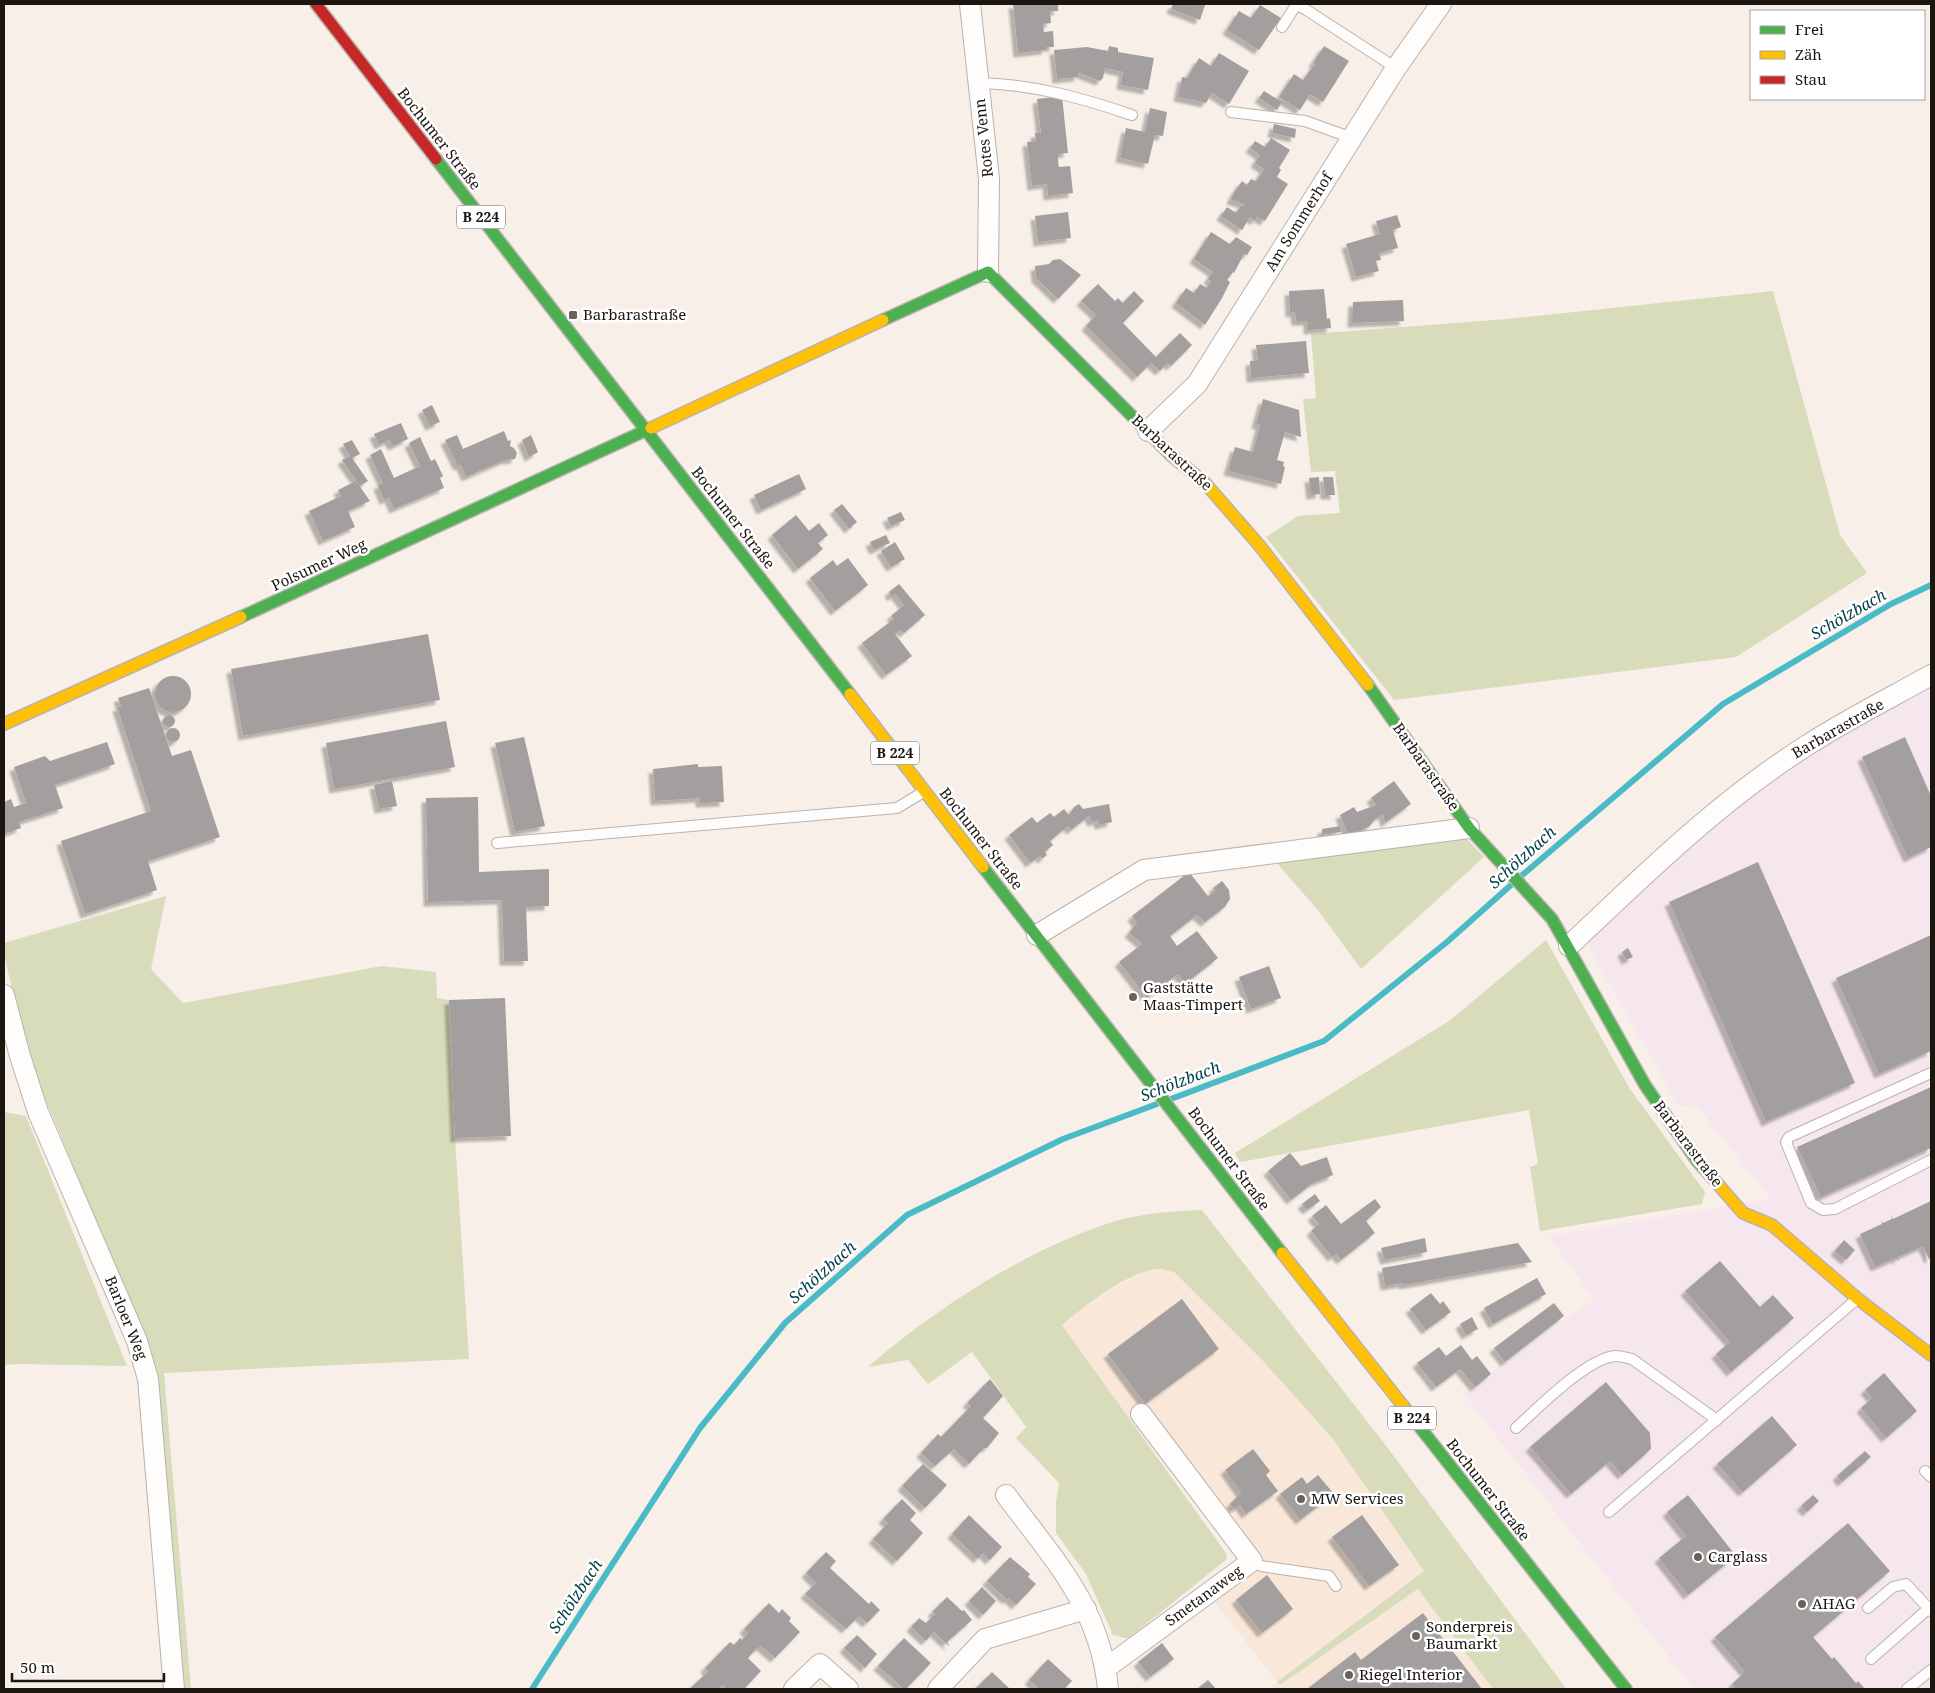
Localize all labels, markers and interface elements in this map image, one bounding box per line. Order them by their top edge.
legend [1750,10,1925,100]
text: Frei [1795,19,1824,39]
text: Zäh [1795,44,1822,64]
text: Stau [1795,69,1827,89]
street label: Bochumer Straße [394,83,486,194]
street label: Rotes Venn [969,97,997,178]
street label: Am Sommerhof [1260,167,1337,275]
road number: B 224 [457,206,505,228]
place label: Barbarastraße [583,304,686,324]
marker: Barbarastraße [567,309,579,321]
street label: Barbarastraße [1128,410,1217,495]
street label: Bochumer Straße [688,462,780,573]
street label: Polsumer Weg [268,533,369,595]
water label: Schölzbach [1806,583,1890,645]
street label: Barbarastraße [1788,694,1887,763]
street label: Barbarastraße [1389,718,1465,814]
road number: B 224 [871,741,919,764]
street label: Bochumer Straße [936,783,1028,894]
water label: Schölzbach [1483,820,1561,893]
place label: Gaststätte Maas-Timpert [1143,977,1243,1014]
marker: Gaststätte Maas-Timpert [1127,991,1139,1003]
water label: Schölzbach [1137,1056,1224,1106]
street label: Barbarastraße [1650,1096,1728,1191]
street label: Bochumer Straße [1184,1103,1275,1214]
water label: Schölzbach [783,1235,861,1308]
street label: Barloer Weg [101,1273,153,1362]
road number: B 224 [1388,1406,1436,1430]
street label: Bochumer Straße [1443,1434,1535,1545]
place label: MW Services [1311,1488,1404,1508]
marker: MW Services [1295,1493,1307,1505]
place label: Carglass [1708,1546,1768,1566]
marker: Carglass [1692,1551,1704,1563]
water label: Schölzbach [543,1554,607,1637]
street label: Smetanaweg [1161,1560,1246,1630]
place label: AHAG [1812,1593,1856,1613]
marker: AHAG [1796,1598,1808,1610]
place label: Sonderpreis Baumarkt [1426,1616,1513,1653]
marker: Sonderpreis Baumarkt [1410,1630,1422,1642]
scale bar [12,1650,165,1682]
text: 50 m [20,1657,55,1677]
place label: Riegel Interior [1359,1664,1462,1684]
marker: Riegel Interior [1343,1669,1355,1681]

